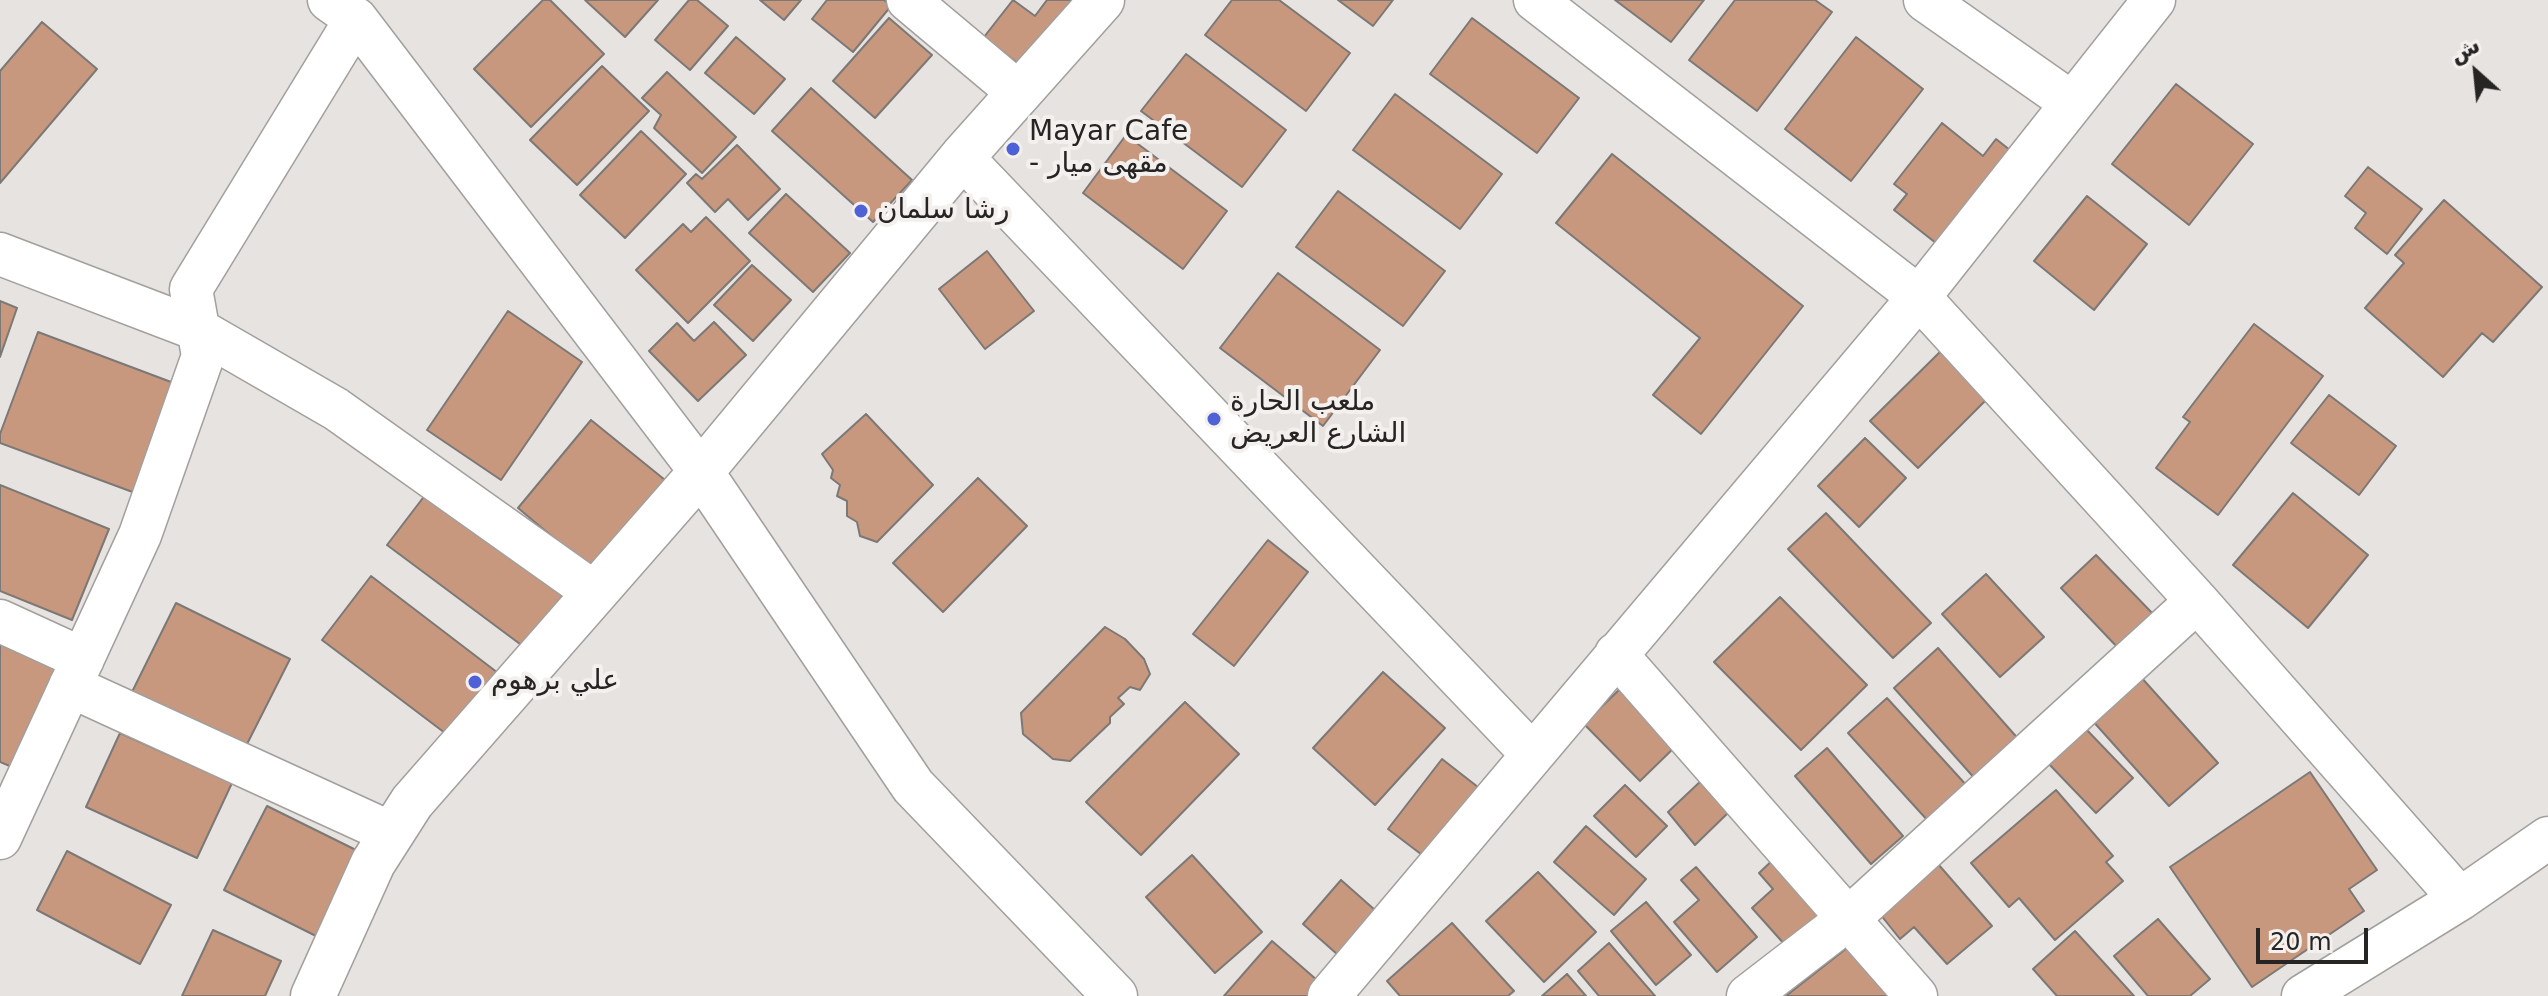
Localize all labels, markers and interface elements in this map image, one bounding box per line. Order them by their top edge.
north arrow [2436,32,2516,112]
text: ش [2446,32,2484,68]
place label: Mayar Cafe - مقهى ميار [1029,116,1188,182]
marker: Mayar Cafe - مقهى ميار [1004,140,1022,158]
place label: رشا سلمان [877,194,1009,228]
marker: رشا سلمان [852,202,870,220]
place label: ملعب الحارة الشارع العريض [1230,386,1406,452]
marker: ملعب الحارة الشارع العريض [1205,410,1223,428]
place label: علي برهوم [491,665,619,699]
marker: علي برهوم [466,673,484,691]
scale bar [2260,912,2372,962]
text: 20 m [2270,928,2332,956]

